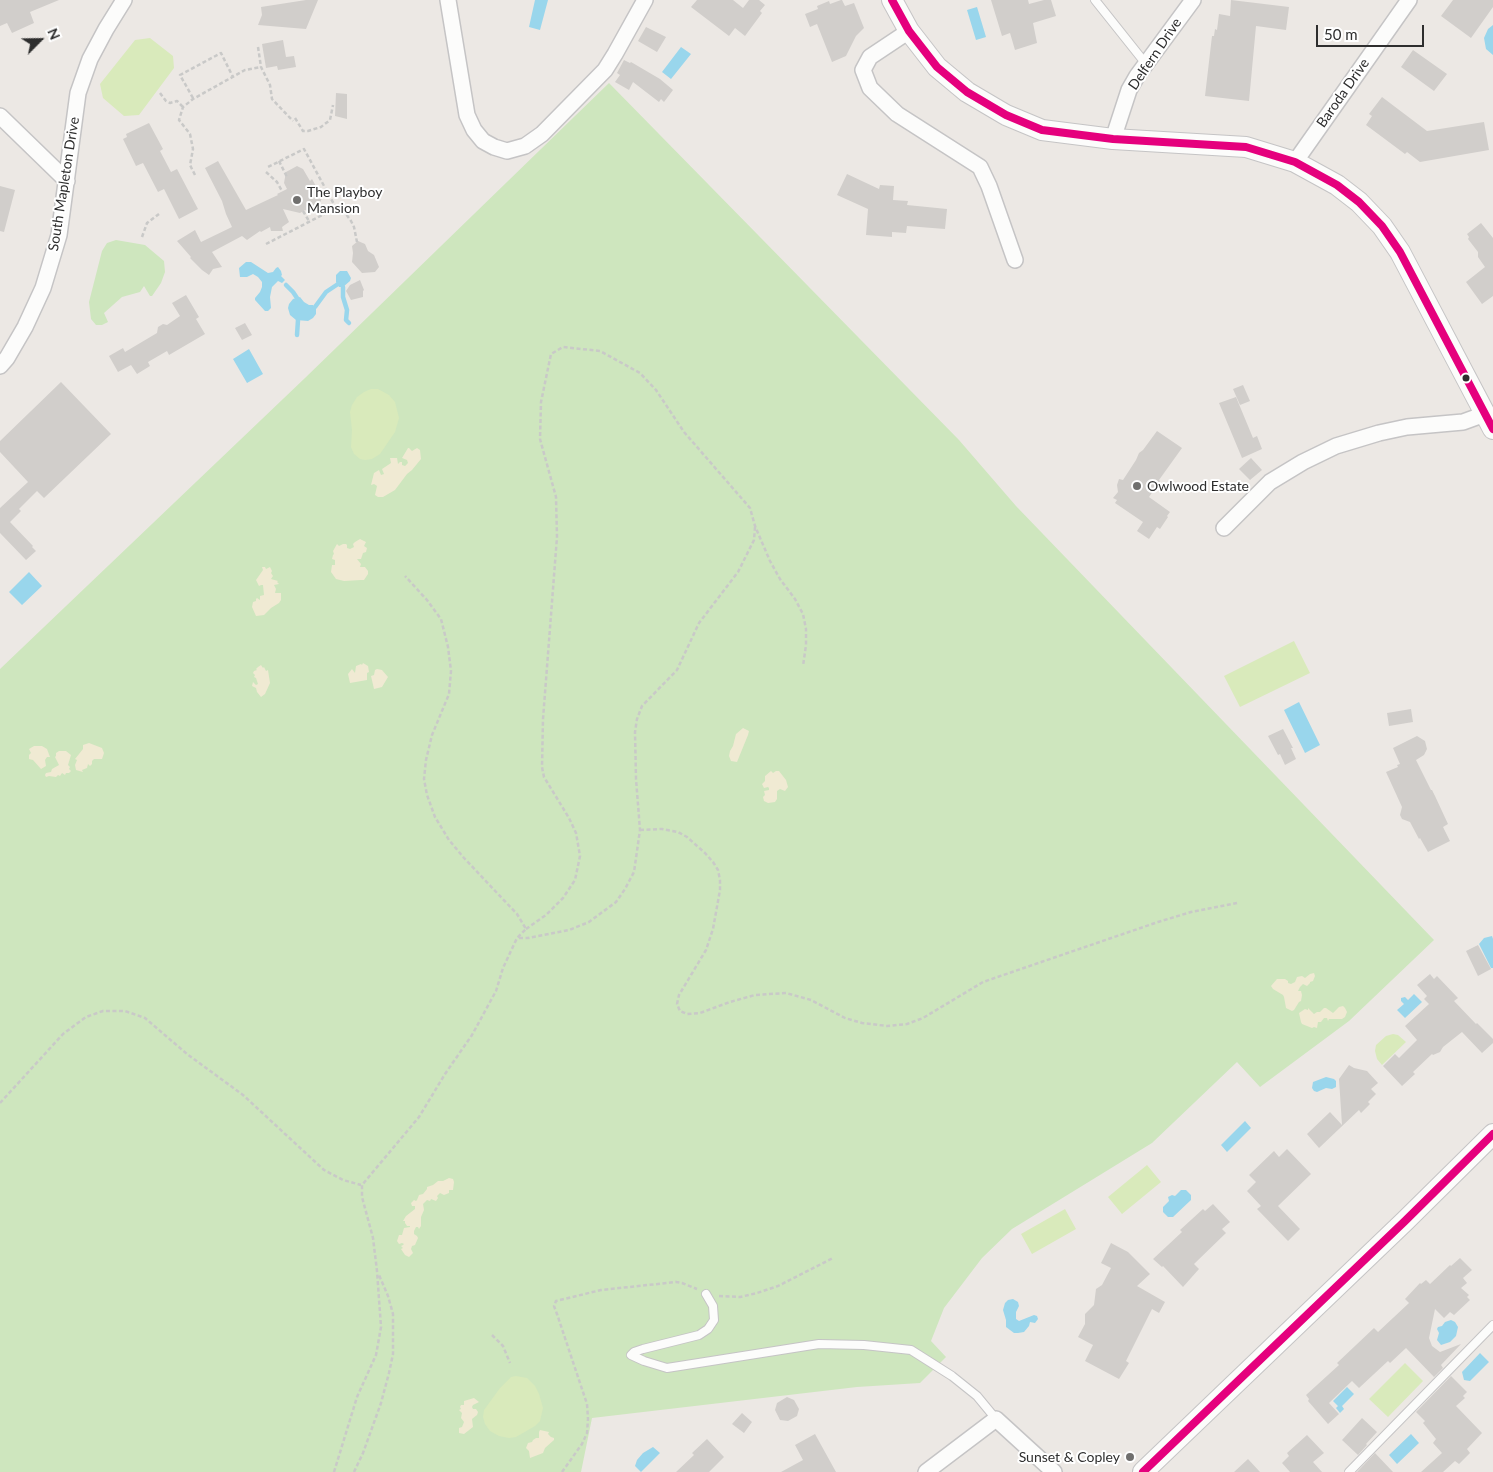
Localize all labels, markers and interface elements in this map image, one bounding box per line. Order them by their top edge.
north arrow [15,15,65,65]
street label: Delfern Drive [1125,15,1185,93]
scale bar [1318,15,1426,47]
text: 50 m [1324,25,1358,43]
text: N [44,26,64,42]
street label: Baroda Drive [1313,55,1373,131]
street label: South Mapleton Drive [45,116,83,252]
place label: The Playboy Mansion [307,184,382,216]
marker: The Playboy Mansion [291,194,303,206]
unlabelled marker [1461,373,1471,383]
place label: Owlwood Estate [1147,478,1249,494]
marker: Owlwood Estate [1131,480,1143,492]
place label: Sunset & Copley [1019,1449,1120,1465]
marker: Sunset & Copley [1124,1451,1136,1463]

